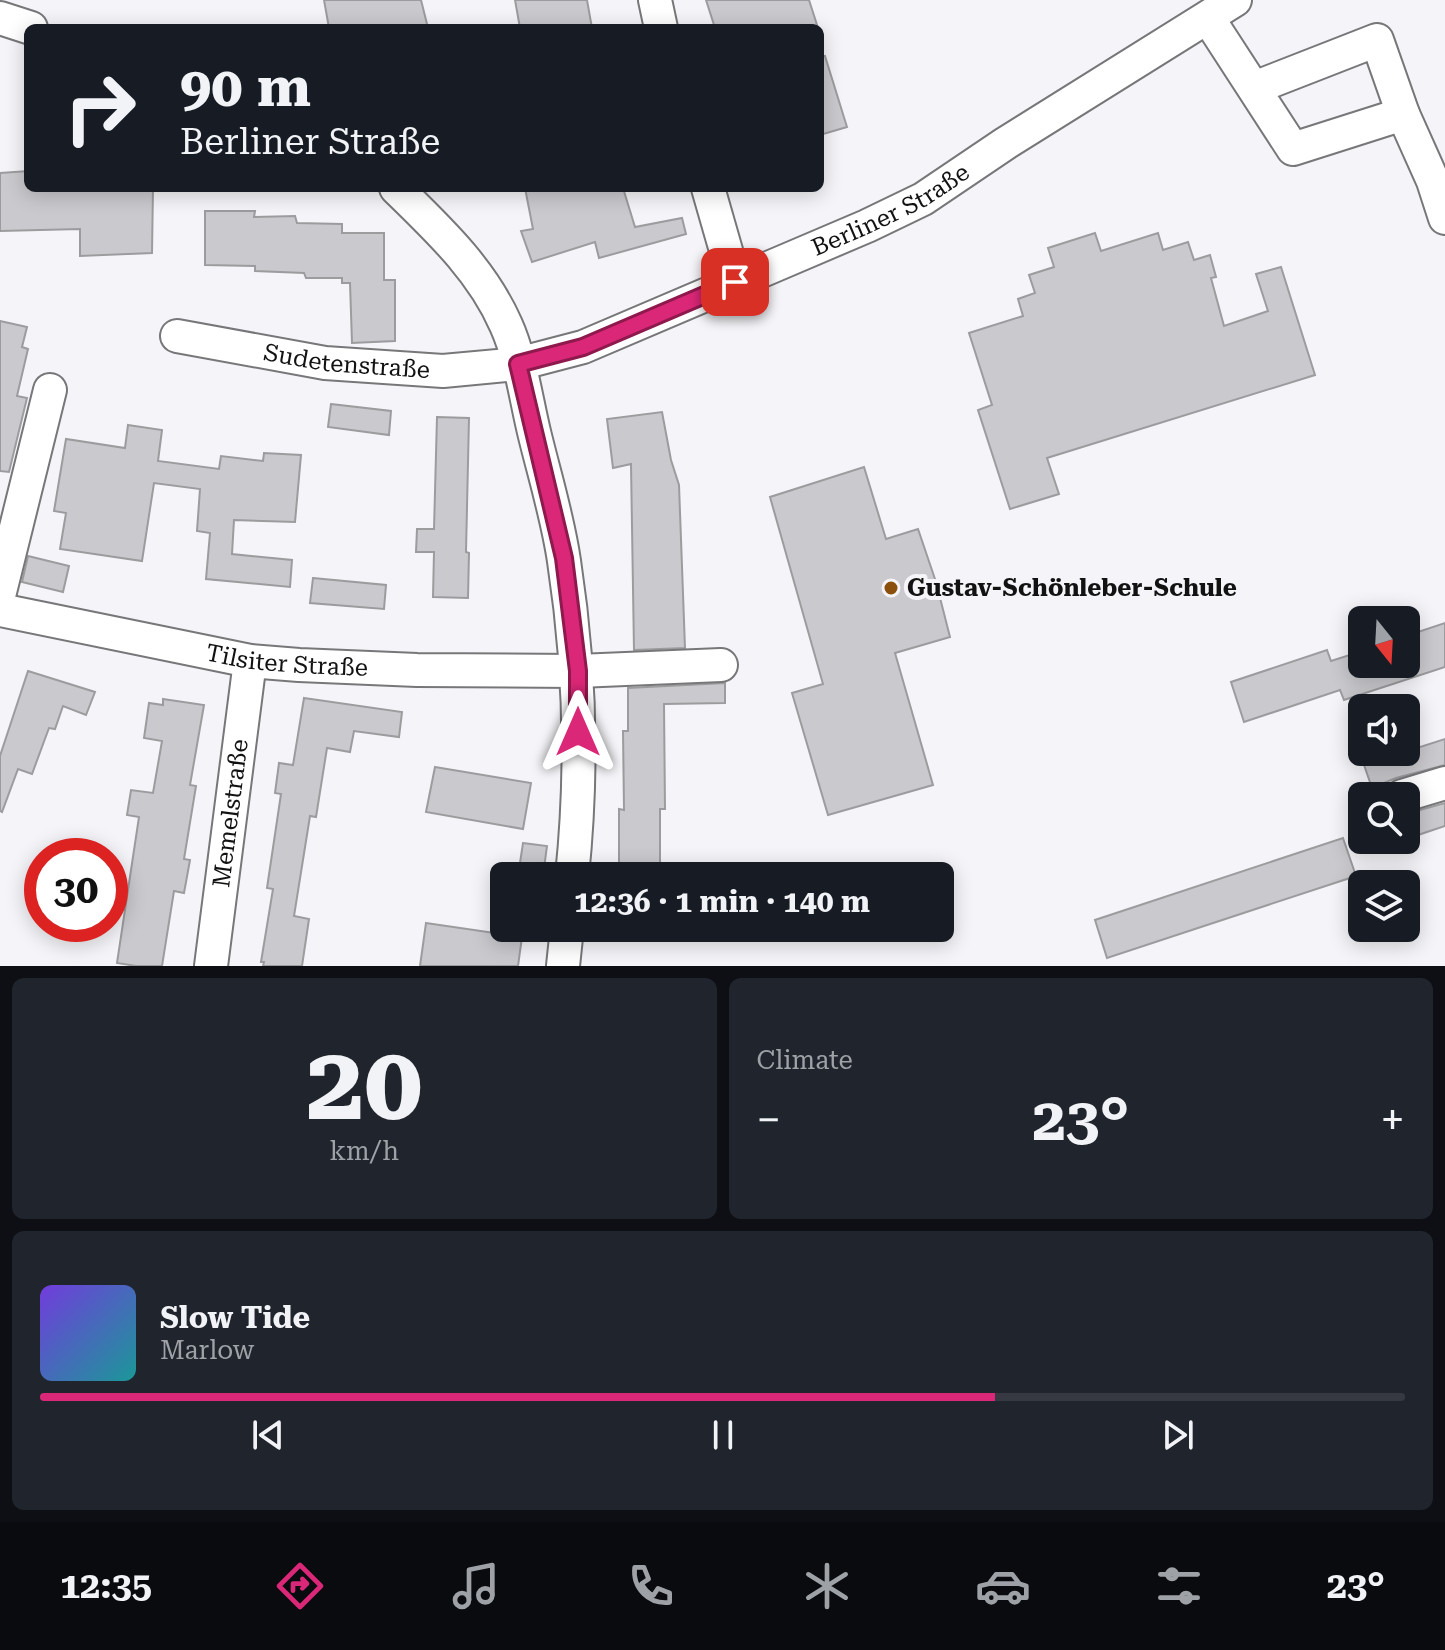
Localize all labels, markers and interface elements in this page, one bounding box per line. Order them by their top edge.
text: 90 m [180,54,311,120]
icon: right [48,56,152,160]
text: Berliner Straße [180,121,440,163]
street label: Berliner Straße [808,158,975,262]
pin [701,248,769,316]
icon: arrive [713,260,757,304]
street label: Sudetenstraße [262,338,431,384]
place label: Gustav-Schönleber-Schule [907,574,1237,602]
marker: Gustav-Schönleber-Schule [882,579,900,597]
north arrow [1348,606,1420,678]
map controls [1348,606,1420,942]
street label: Tilsiter Straße [204,638,369,682]
position arrow [536,690,620,774]
button: sound [1348,694,1420,766]
street label: Memelstraße [207,737,254,889]
button: search [1348,782,1420,854]
speed limit sign: 30 [24,838,128,942]
button: layers [1348,870,1420,942]
text: 12:36 · 1 min · 140 m [574,884,870,919]
text: 20 [306,1023,422,1144]
text: Climate [757,1045,853,1075]
text: 23° [1032,1084,1129,1155]
text: − [757,1094,781,1146]
text: + [1380,1094,1405,1146]
text: km/h [329,1136,399,1166]
text: Slow Tide [160,1300,310,1335]
text: Marlow [160,1335,254,1365]
icon: previous [246,1413,290,1457]
icon: pause [701,1413,745,1457]
icon: next [1156,1413,1200,1457]
icon: directions [272,1558,328,1614]
icon: music [448,1558,504,1614]
icon: phone [623,1558,679,1614]
icon: climate [799,1558,855,1614]
icon: car [975,1558,1031,1614]
icon: filters [1151,1558,1207,1614]
text: 12:35 [60,1565,152,1607]
text: 23° [1327,1565,1385,1607]

